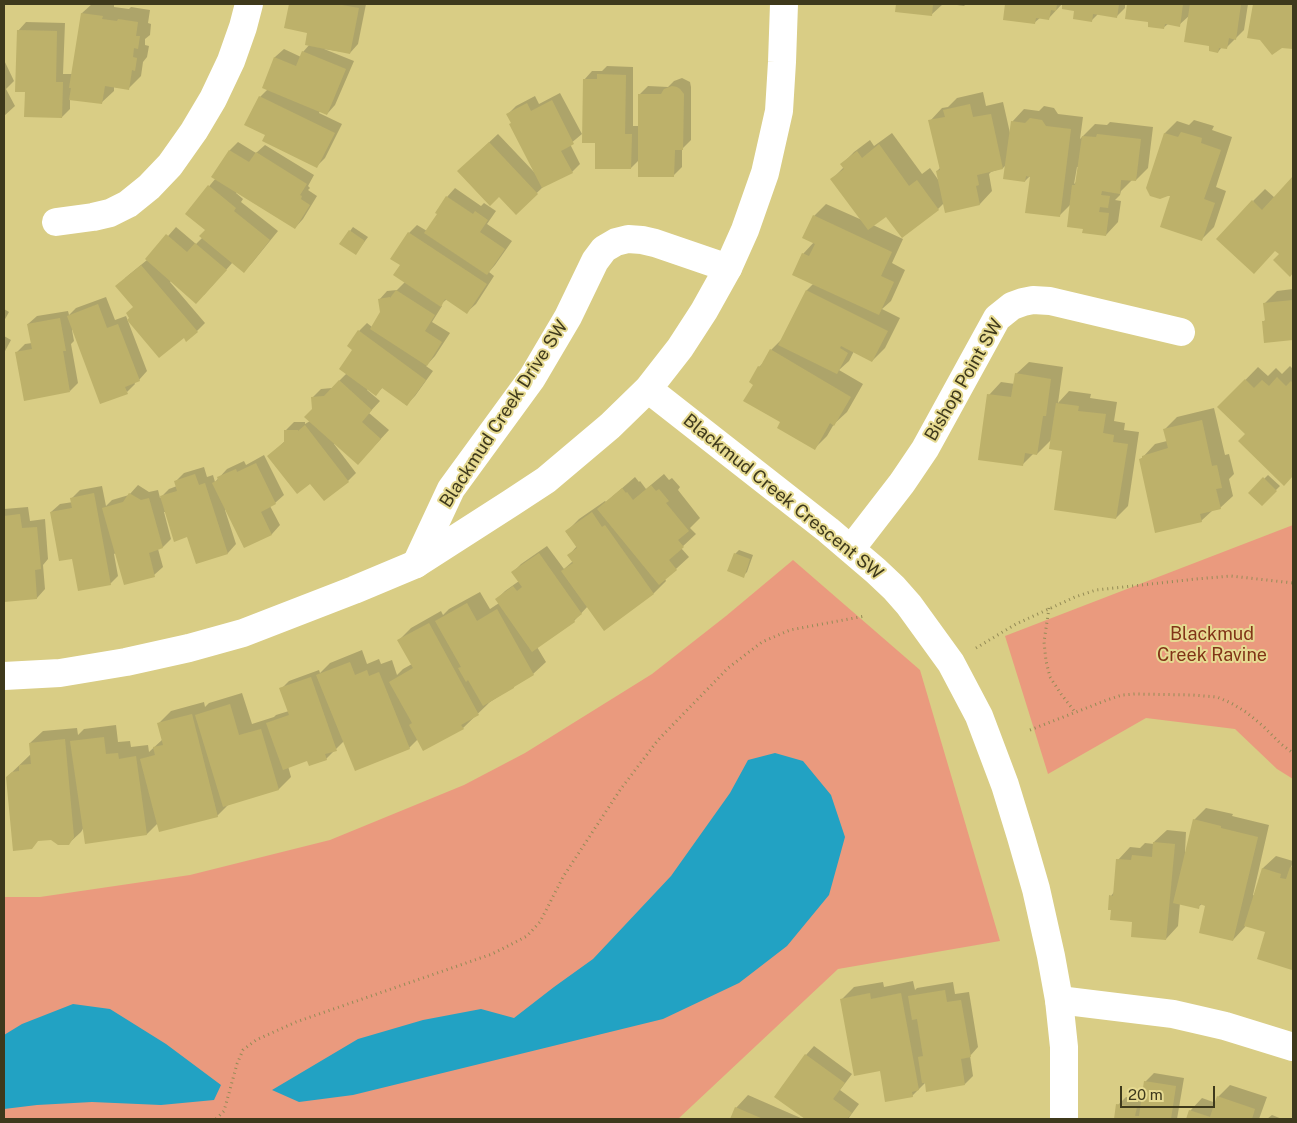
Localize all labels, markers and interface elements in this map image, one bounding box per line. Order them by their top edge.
street label: Bishop Point SW [920,315,1008,445]
street label: Blackmud Creek Drive SW [435,316,573,512]
street label: Blackmud Creek Crescent SW [679,410,887,584]
park label: Blackmud Creek Ravine [1157,623,1267,666]
scale bar [1122,1076,1217,1108]
text: 20 m [1128,1086,1163,1103]

